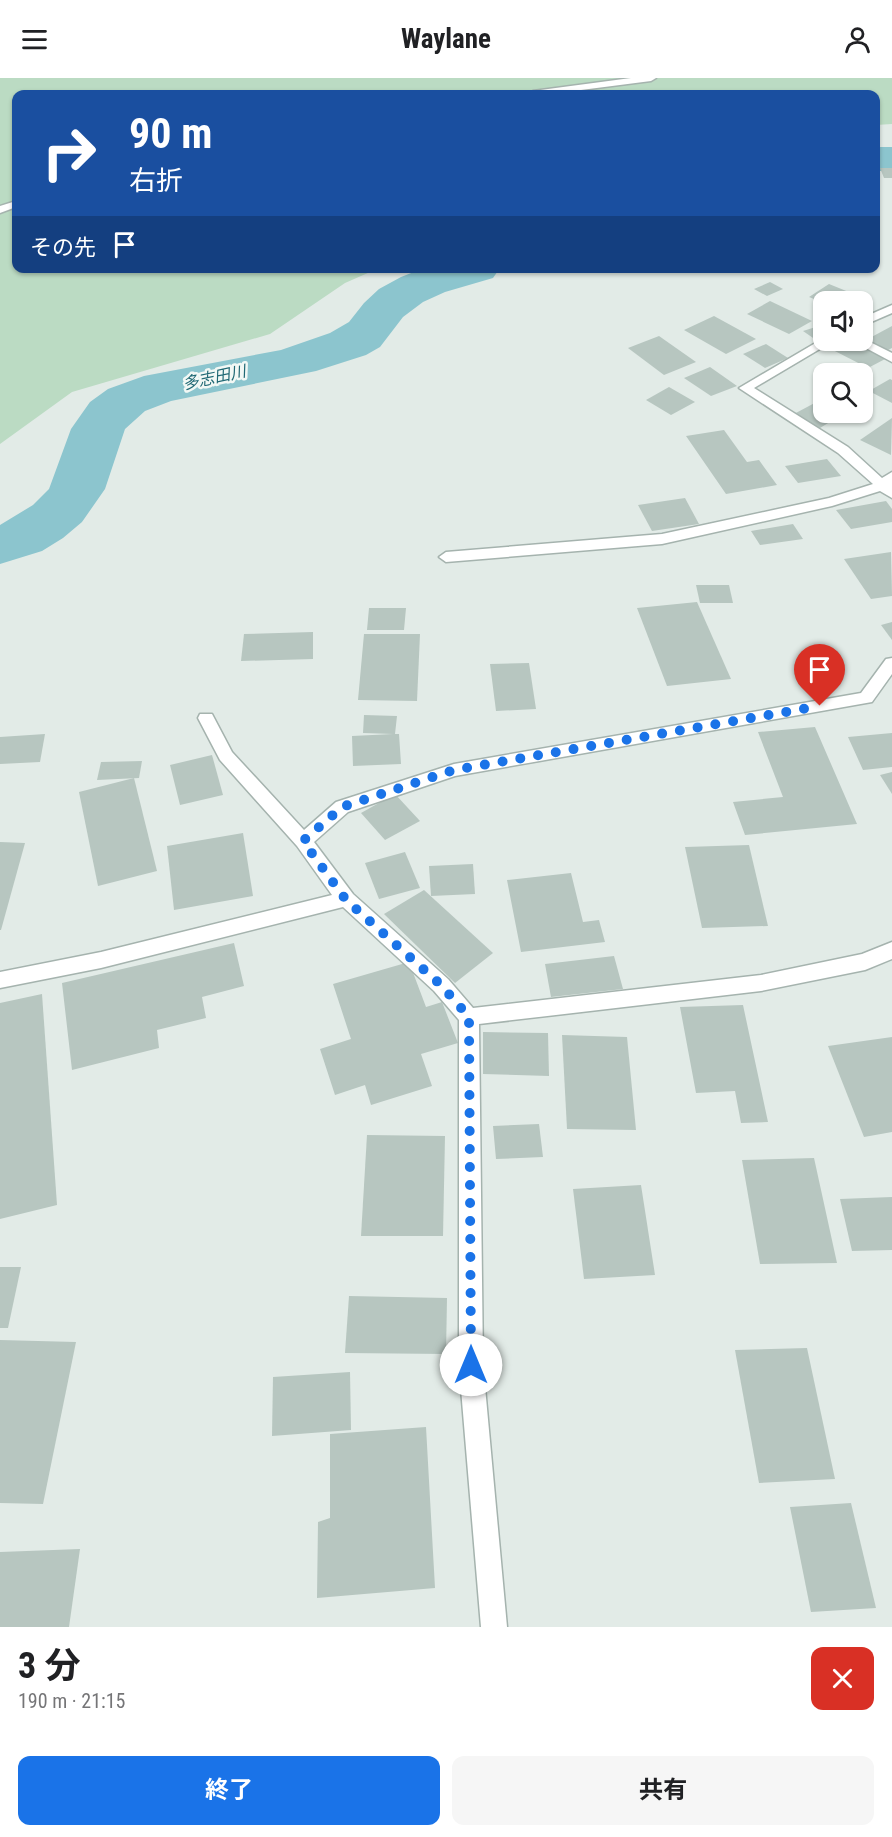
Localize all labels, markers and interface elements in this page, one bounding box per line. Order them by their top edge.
icon: menu [18,23,51,56]
text: Waylane [401,23,491,55]
icon: person [841,23,874,56]
text: 90 m [129,109,212,158]
icon: right [30,114,108,192]
text: 右折 [129,165,183,197]
icon: arrive [108,228,141,261]
text: その先 [30,235,96,260]
map controls [813,291,873,423]
button: sound [813,291,873,351]
water label: 多志田川 [181,361,249,393]
button: search [813,363,873,423]
pin [794,644,845,706]
icon: arrive [803,653,836,686]
position arrow [439,1333,503,1397]
text: 3 分 [18,1645,81,1687]
button: close [811,1647,874,1710]
text: 190 m · 21:15 [18,1689,125,1713]
button: 終了 [18,1756,440,1825]
button: 共有 [452,1756,874,1825]

